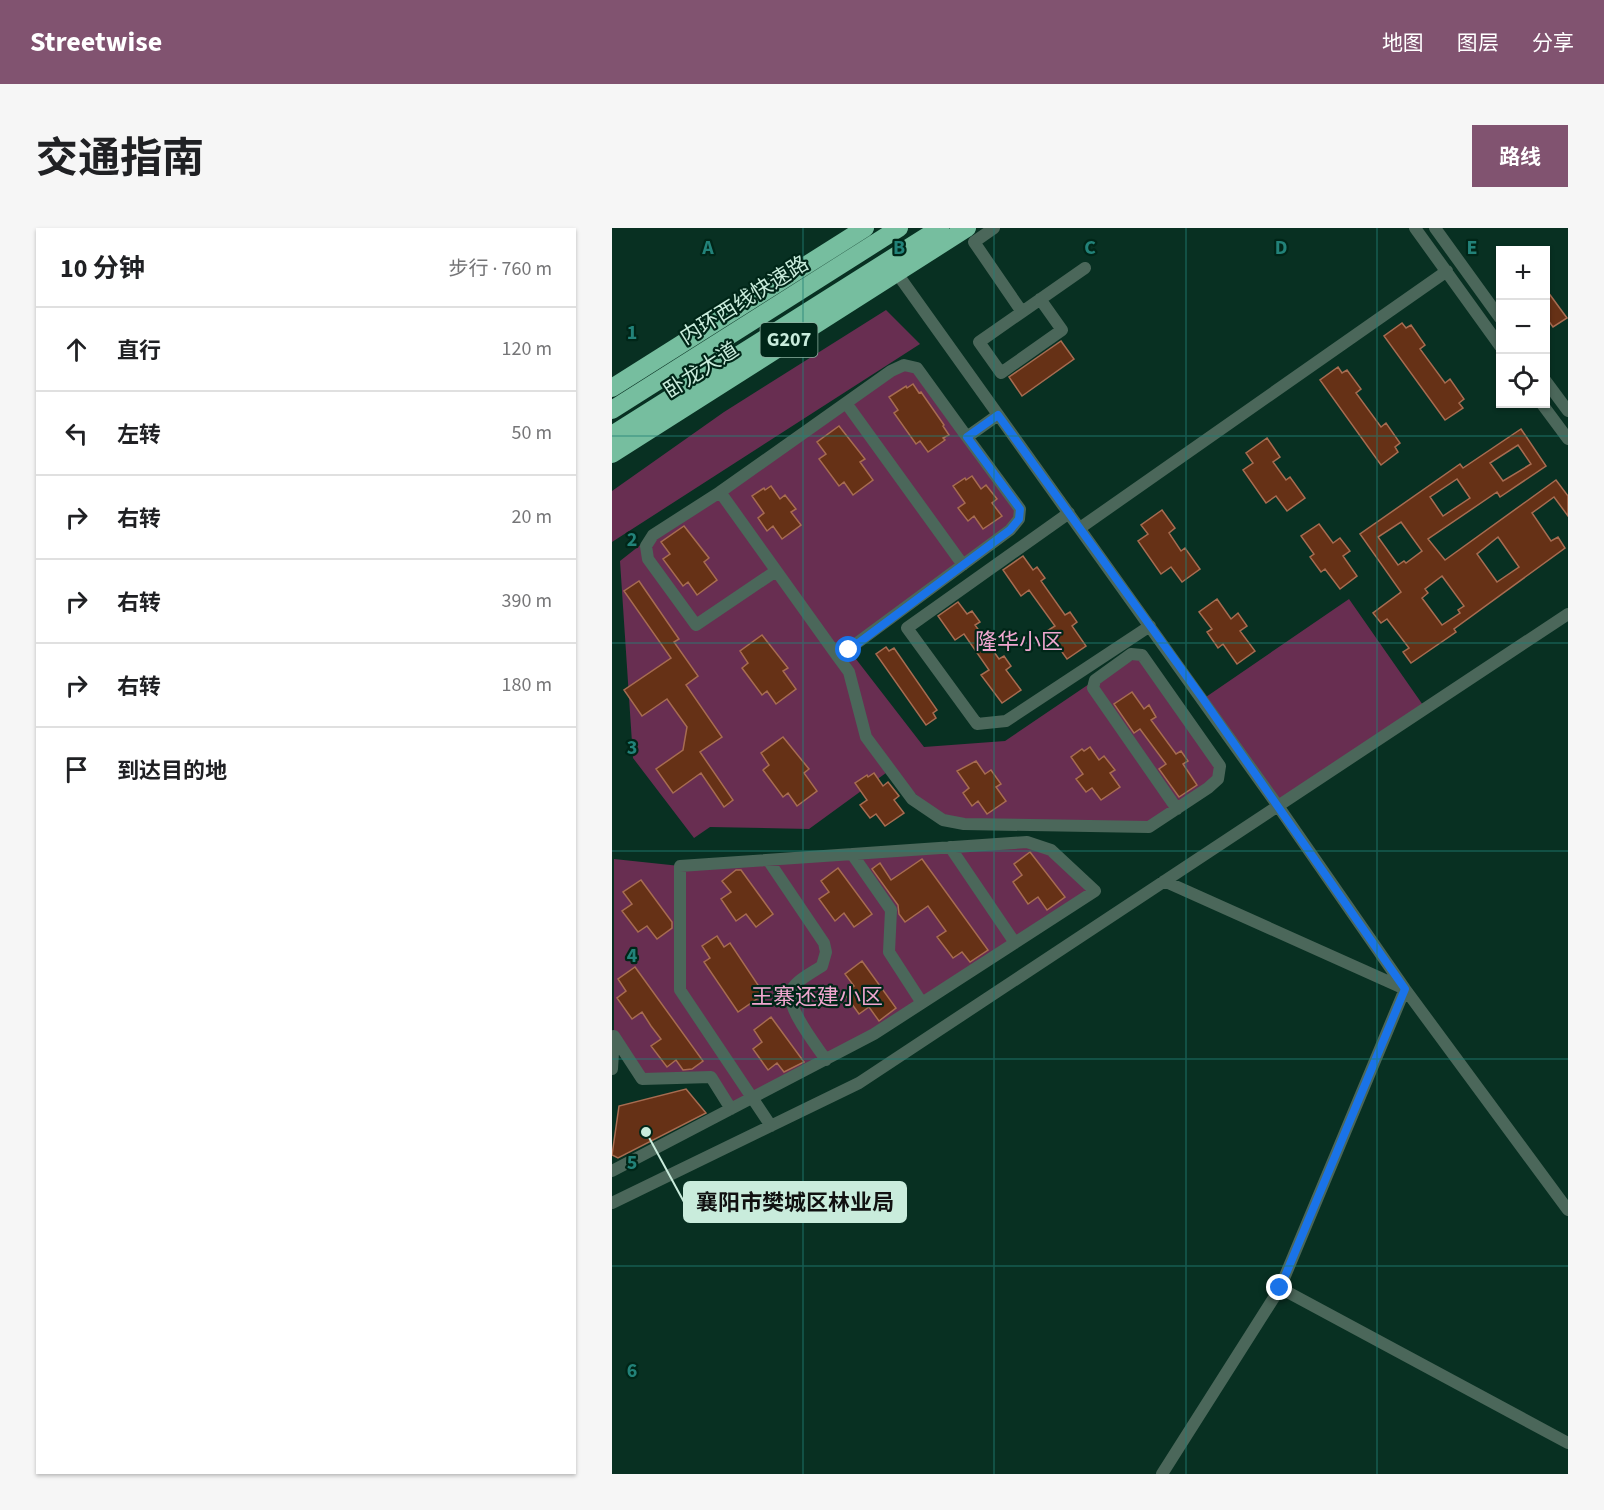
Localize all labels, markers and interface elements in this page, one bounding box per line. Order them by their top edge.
text: Streetwise [30,22,162,62]
text: 地图 [1382,28,1424,58]
text: 图层 [1457,28,1499,58]
text: 分享 [1532,28,1574,58]
button: 路线 [1472,125,1568,187]
text: 交通指南 [36,129,204,189]
text: A [701,234,714,262]
text: B [893,234,905,262]
text: C [1084,234,1096,262]
text: D [1275,234,1287,262]
text: E [1467,234,1477,262]
map controls [1496,246,1550,408]
button: + [1496,246,1550,300]
street label: 内环西线快速路 [674,248,814,352]
text: 10 分钟 [60,250,145,287]
text: 步行 · 760 m [449,255,552,283]
button: − [1496,300,1550,354]
text: 1 [627,319,637,347]
road number: G207 [760,323,818,357]
icon: ahead [60,333,93,366]
text: 直行 [117,335,161,367]
text: 120 m [502,335,552,363]
street label: 卧龙大道 [658,335,744,405]
button: locate [1496,354,1550,408]
icon: left [60,417,93,450]
text: 左转 [117,419,161,451]
text: 50 m [512,419,552,447]
icon: right [60,501,93,534]
text: 右转 [117,503,161,535]
text: 20 m [512,503,552,531]
text: 2 [627,526,637,554]
icon: right [60,585,93,618]
text: 右转 [117,587,161,619]
text: 390 m [502,587,552,615]
district label: 隆华小区 [975,626,1063,658]
route start [835,636,861,662]
icon: right [60,669,93,702]
text: 右转 [117,671,161,703]
text: 180 m [502,671,552,699]
text: 3 [627,734,637,762]
icon: arrive [60,753,93,786]
text: 到达目的地 [117,755,227,787]
text: 4 [627,942,638,970]
district label: 王寨还建小区 [751,981,883,1013]
text: 5 [627,1149,637,1177]
callout: 襄阳市樊城区林业局 [684,1182,906,1222]
text: 襄阳市樊城区林业局 [696,1187,894,1219]
route end [1266,1274,1292,1300]
text: 6 [627,1357,637,1385]

